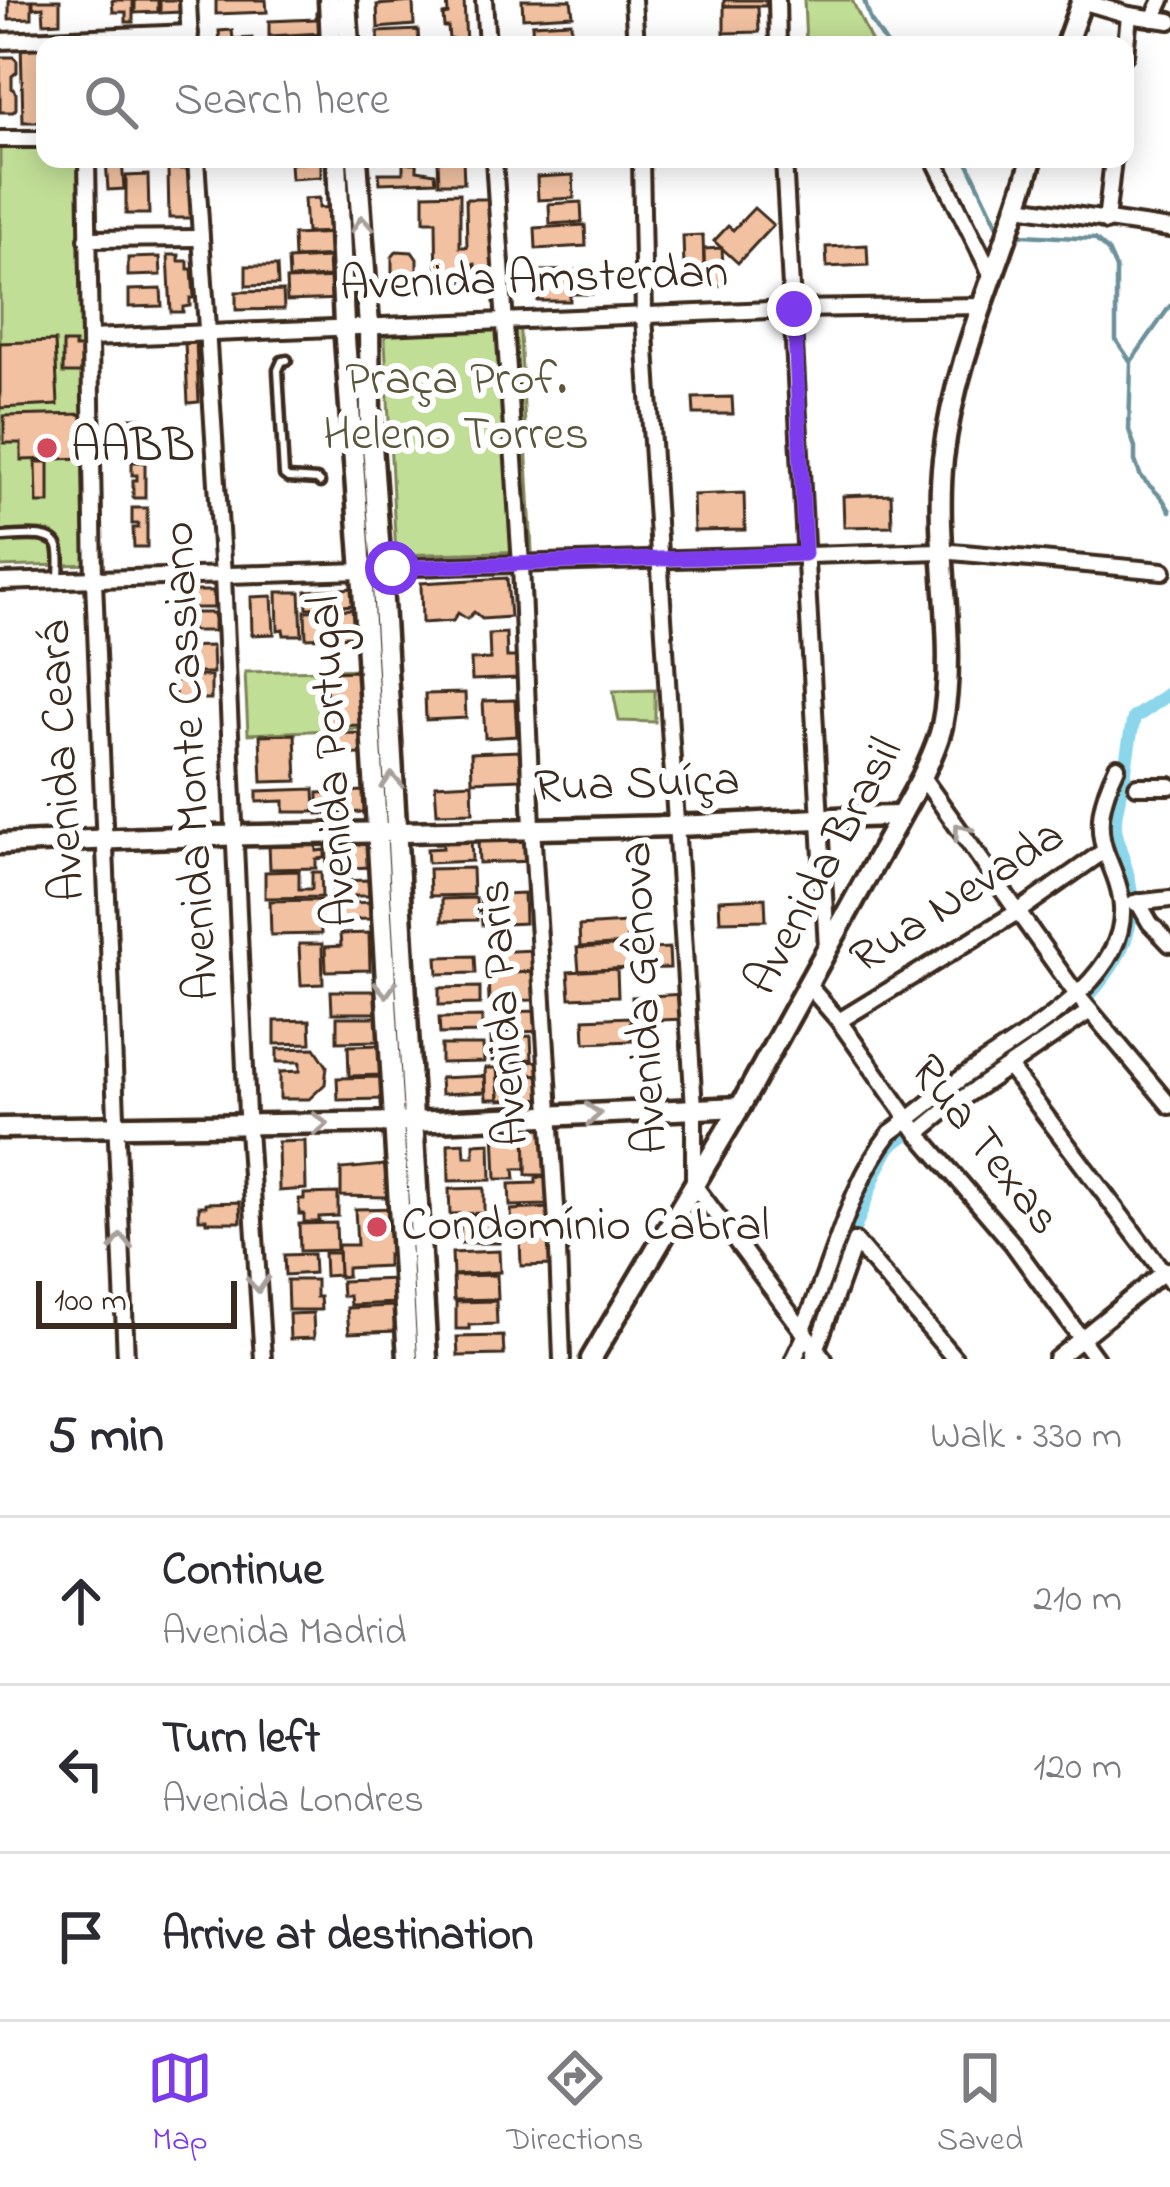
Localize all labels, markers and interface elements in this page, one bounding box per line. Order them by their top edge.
search box [36,36,1134,168]
icon: search [78,69,144,135]
text: Search here [174,69,390,135]
one-way arrow [349,214,375,233]
street label: Avenida Amsterdan [339,238,729,322]
route end [767,282,821,336]
park label: Praça Prof. Heleno Torres [323,346,589,471]
place label: AABB [71,413,195,483]
marker: AABB [34,435,60,461]
street label: Avenida Monte Cassiano [144,520,240,1002]
route start [365,541,419,595]
street label: Avenida Portugal [290,593,379,929]
street label: Avenida Ceará [21,619,105,903]
street label: Avenida Brasil [728,726,922,1008]
street label: Rua Suíça [533,746,741,824]
one-way arrow [379,771,405,790]
street label: Rua Nevada [837,802,1079,994]
one-way arrow [953,823,975,844]
street label: Avenida Gênova [602,840,688,1156]
street label: Avenida Paris [461,877,549,1149]
one-way arrow [372,979,398,998]
street label: Rua Texas [891,1041,1077,1251]
one-way arrow [584,1102,603,1128]
one-way arrow [311,1112,330,1138]
place label: Condomínio Cabral [401,1192,770,1262]
marker: Condomínio Cabral [364,1214,390,1240]
one-way arrow [109,1232,135,1251]
scale bar [36,1275,237,1328]
one-way arrow [245,1275,271,1294]
text: 100 m [54,1278,127,1326]
text: 5 min [48,1400,164,1475]
text: Walk · 330 m [930,1409,1122,1466]
text: Continue [162,1539,323,1605]
icon: ahead [48,1568,114,1634]
text: 210 m [1033,1572,1122,1629]
text: Avenida Madrid [162,1605,406,1662]
text: Turn left [162,1707,320,1773]
icon: left [48,1736,114,1802]
text: 120 m [1033,1740,1122,1797]
text: Avenida Londres [162,1773,424,1830]
icon: arrive [48,1904,114,1970]
text: Arrive at destination [162,1904,533,1970]
tab: Map [147,2045,213,2165]
tab: Directions [506,2045,644,2165]
tab: Saved [937,2045,1023,2165]

